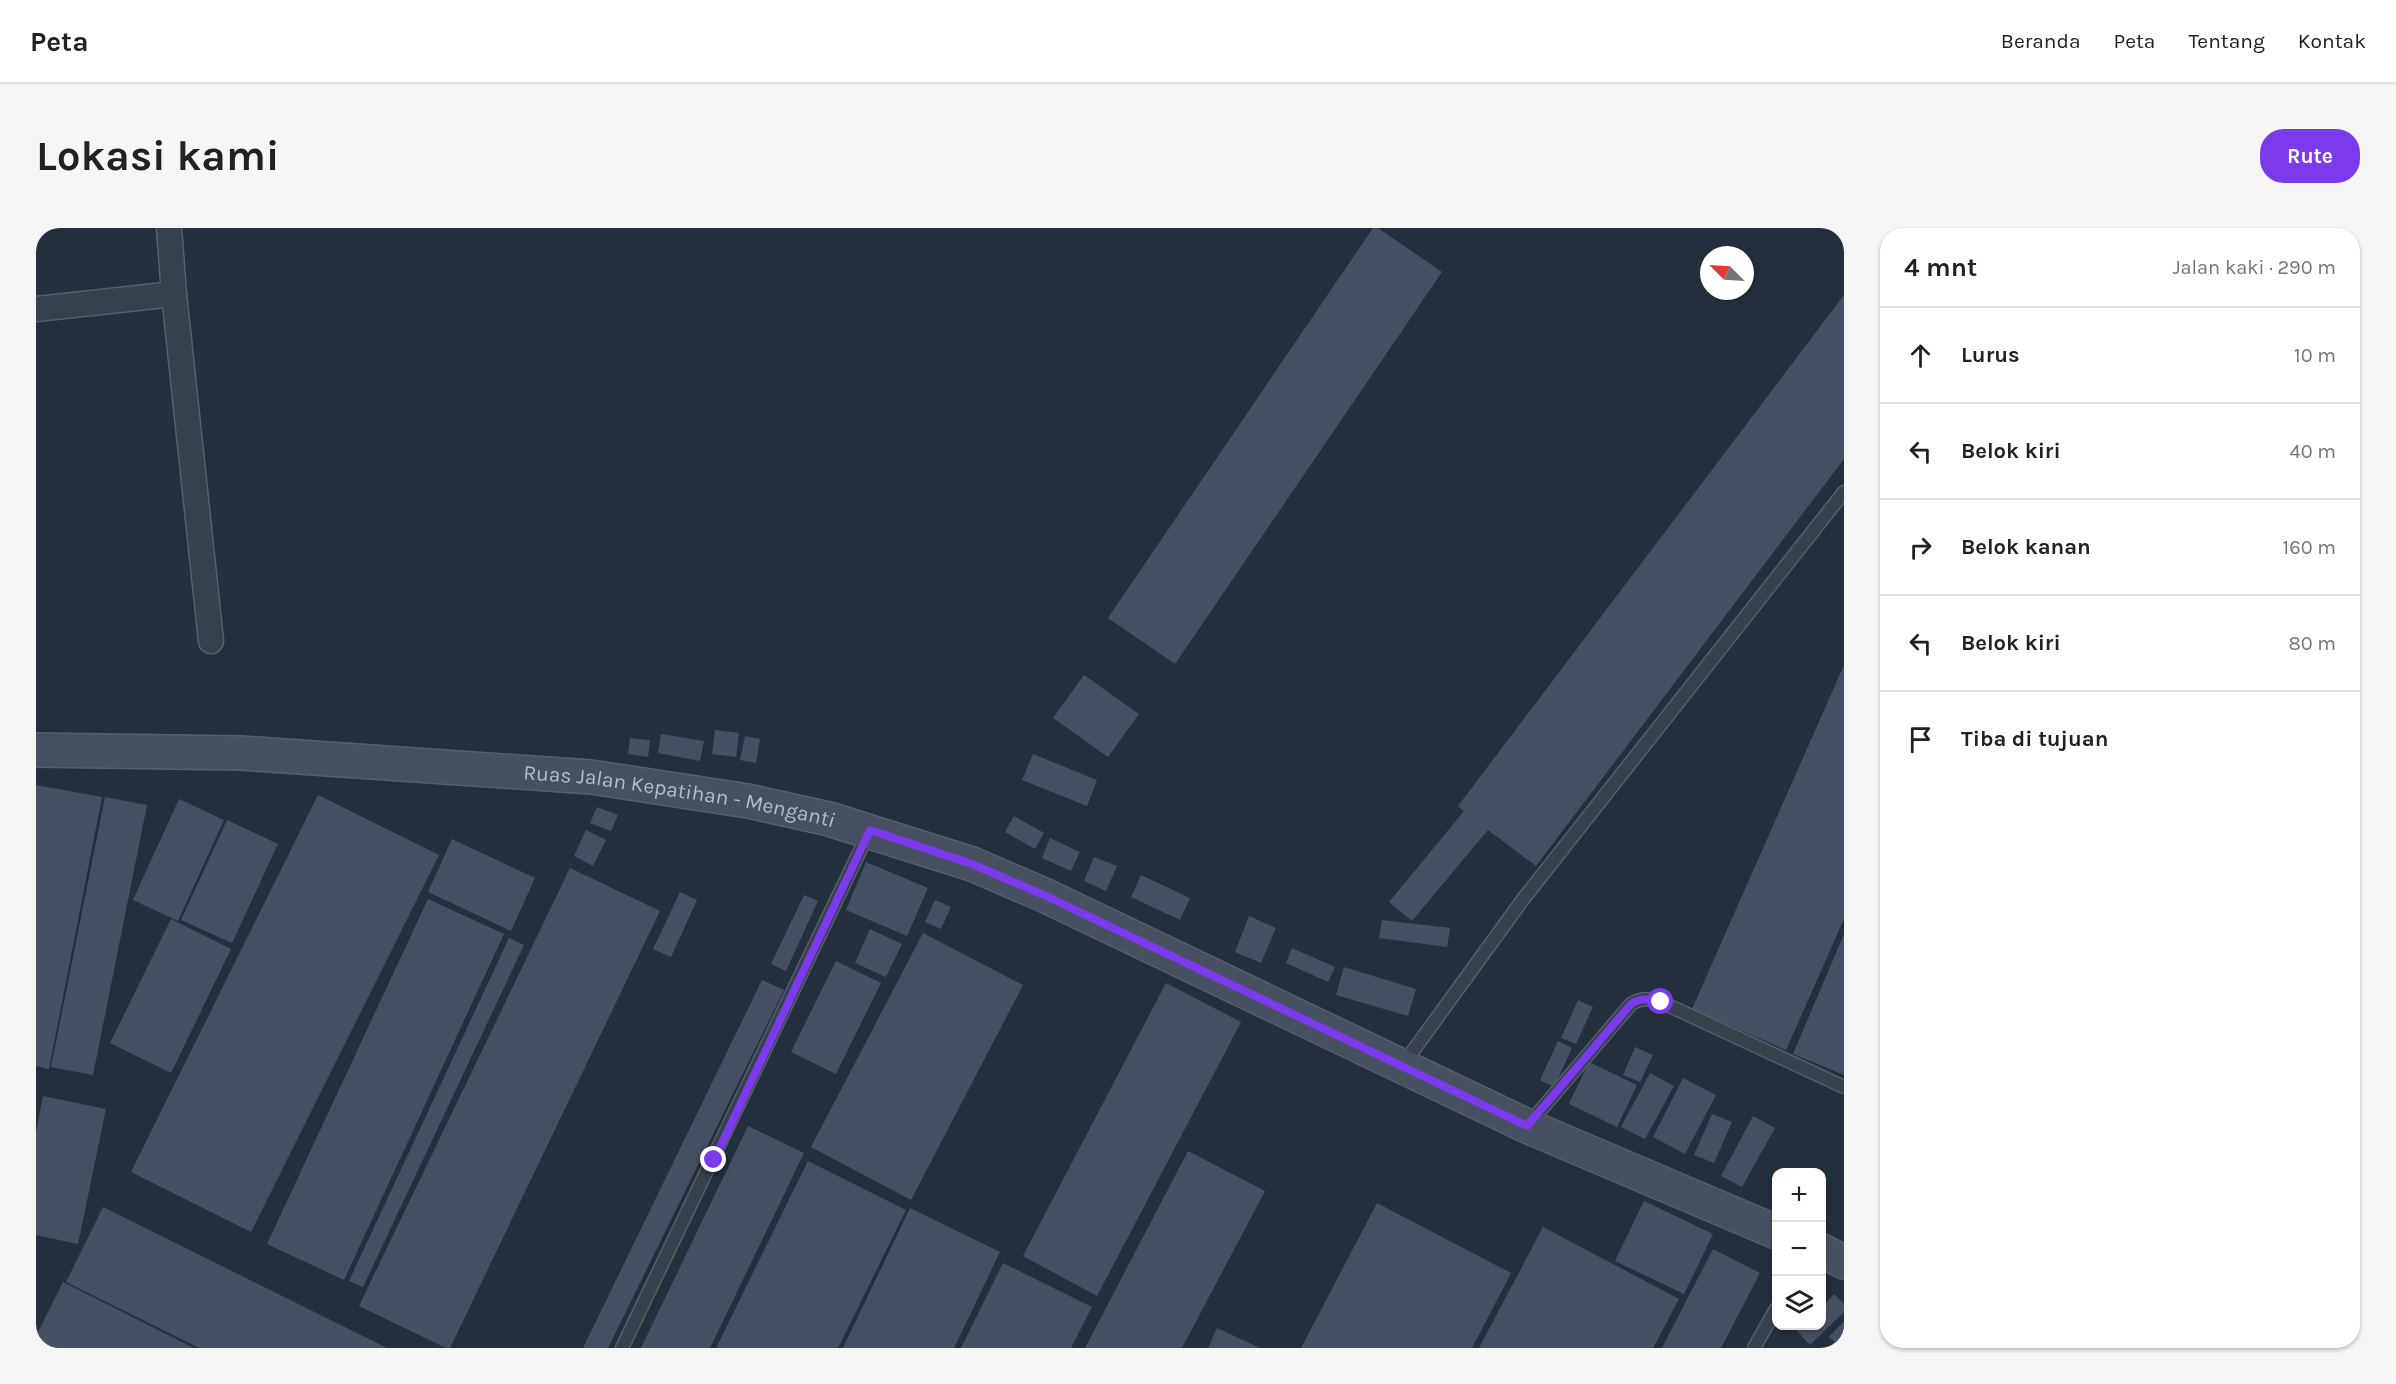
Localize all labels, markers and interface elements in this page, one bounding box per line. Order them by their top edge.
text: Peta [30,25,89,58]
text: Beranda [2001,29,2081,53]
text: Peta [2114,29,2155,53]
text: Tentang [2188,29,2265,53]
text: Kontak [2298,29,2366,53]
button: Rute [2260,129,2360,183]
text: Lokasi kami [36,131,280,181]
north arrow [1700,246,1754,300]
text: 4 mnt [1904,252,1977,283]
text: Jalan kaki · 290 m [2172,256,2336,279]
icon: ahead [1904,339,1937,372]
text: Lurus [1961,342,2020,368]
text: 10 m [2294,344,2336,367]
icon: left [1904,435,1937,468]
text: Belok kiri [1961,438,2061,464]
text: 40 m [2290,440,2336,463]
icon: right [1904,531,1937,564]
text: Belok kanan [1961,534,2091,560]
text: 160 m [2283,536,2336,559]
icon: left [1904,627,1937,660]
text: Belok kiri [1961,630,2061,656]
text: 80 m [2288,632,2336,655]
icon: arrive [1904,723,1937,756]
text: Tiba di tujuan [1961,726,2108,752]
street label: Ruas Jalan Kepatihan - Menganti [523,760,839,832]
route start [1647,988,1673,1014]
route end [700,1146,726,1172]
map controls [1772,1168,1826,1330]
button: + [1772,1168,1826,1222]
button: − [1772,1222,1826,1276]
button: layers [1772,1276,1826,1330]

